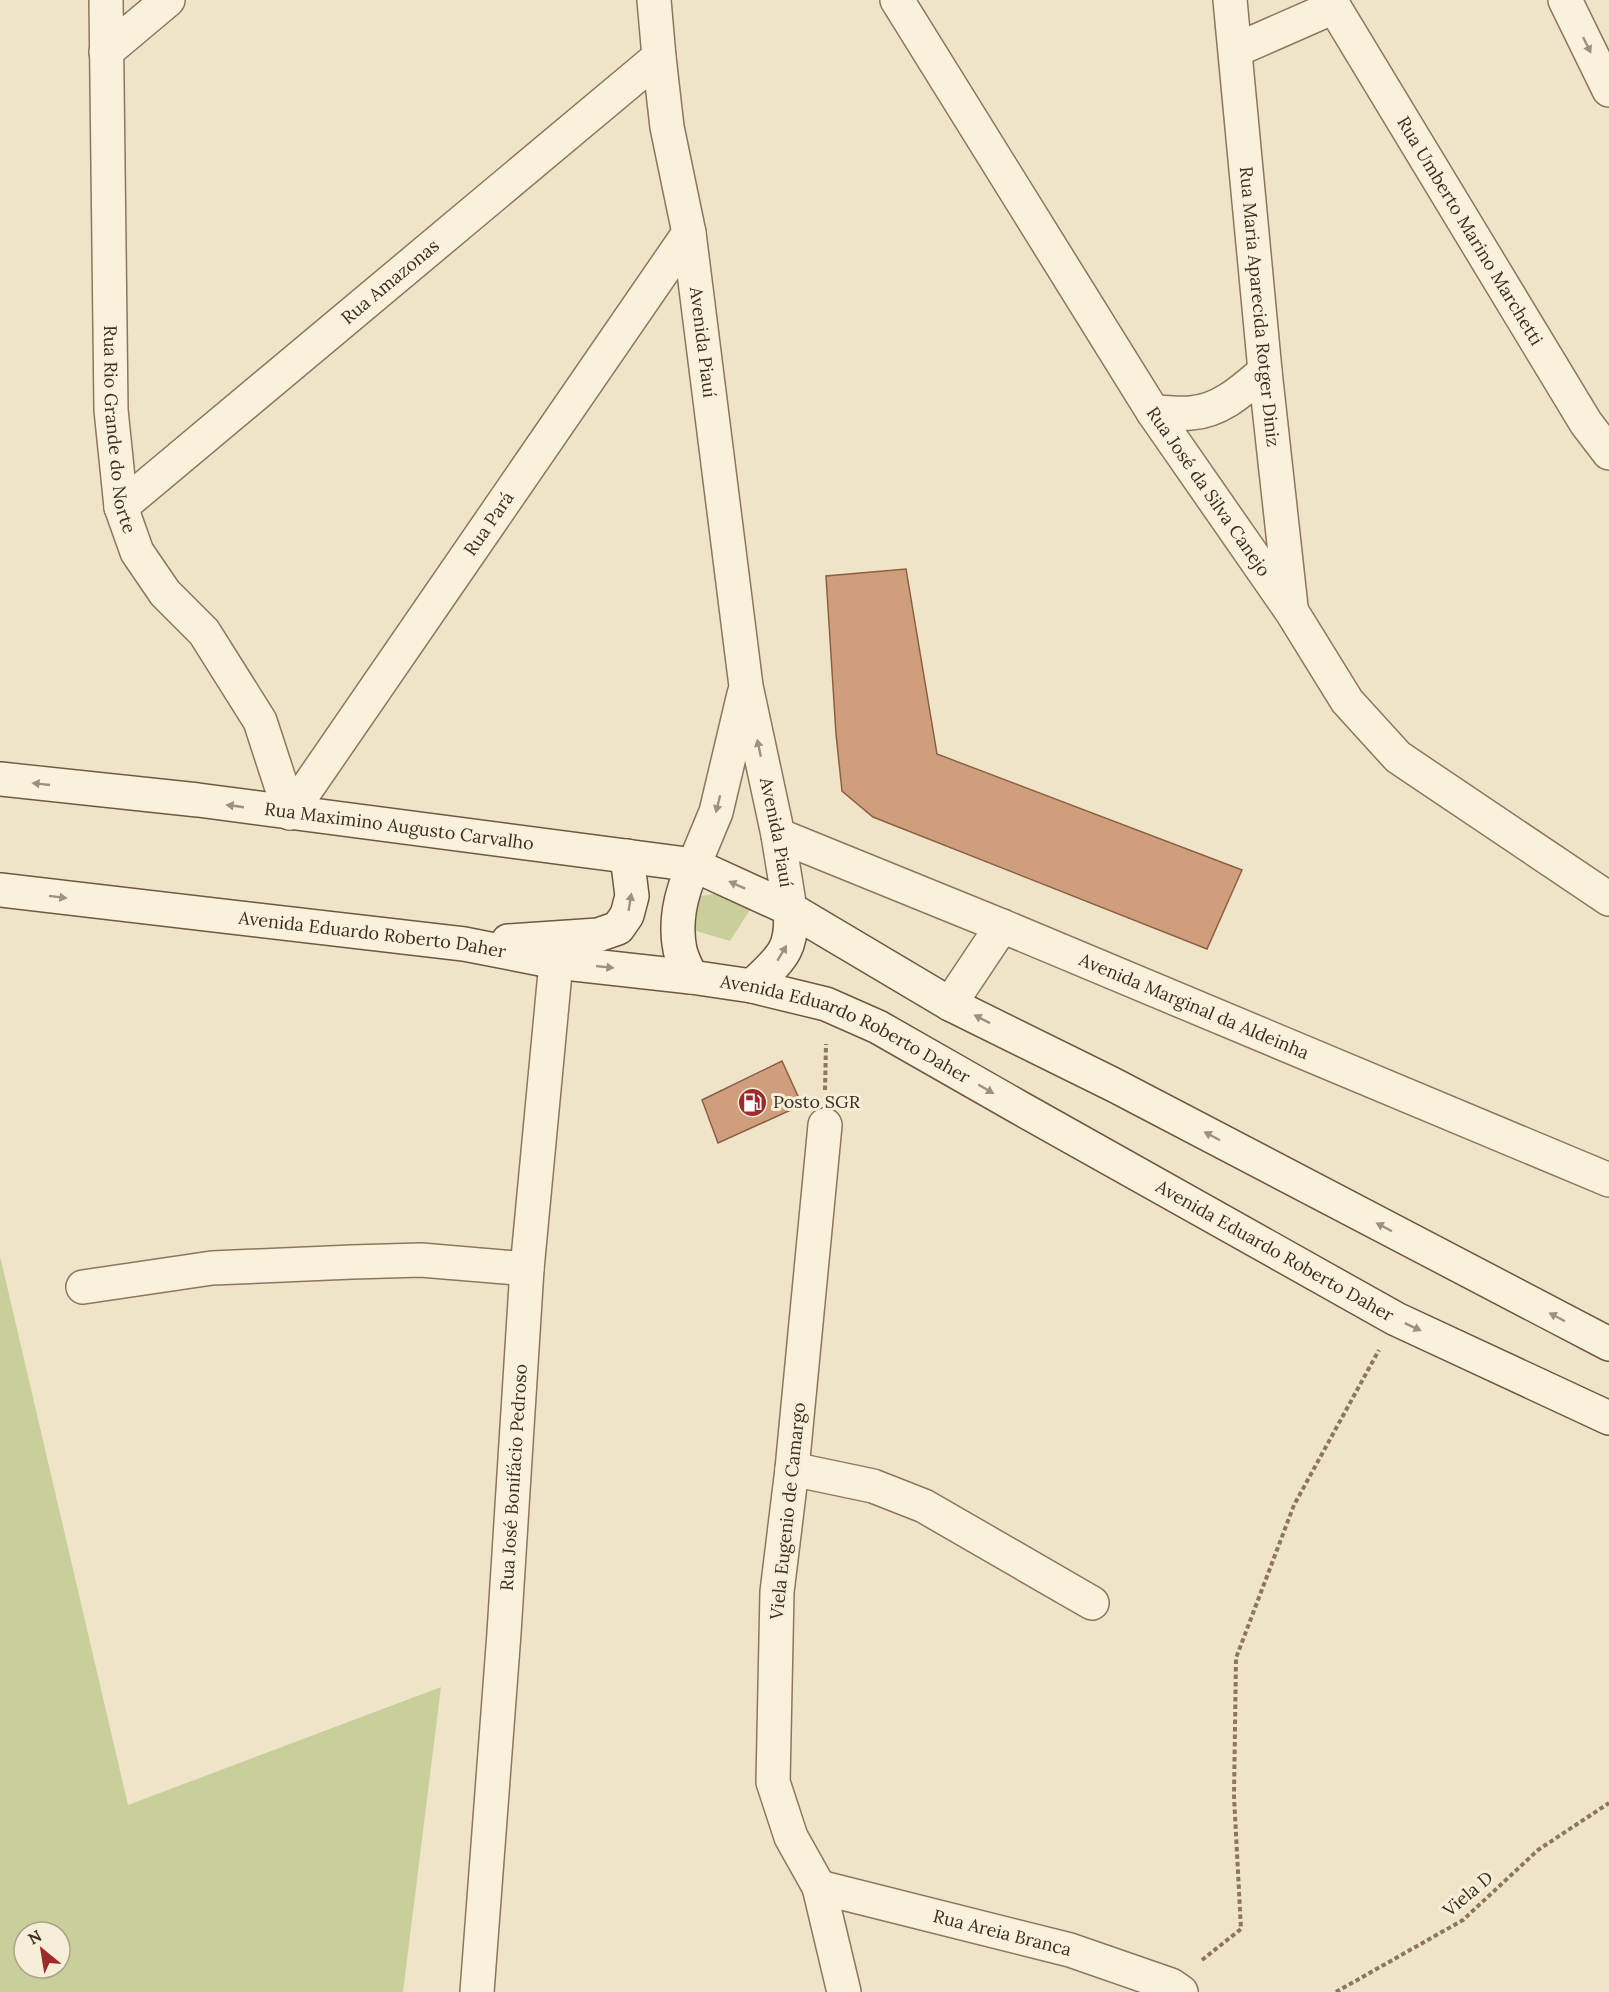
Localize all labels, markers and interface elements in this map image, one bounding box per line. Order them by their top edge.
one-way arrow [1583,36,1592,53]
street label: Rua Umberto Marino Marchetti [1392,112,1548,350]
street label: Rua Maria Aparecida Rotger Diniz [1235,165,1285,448]
street label: Rua Amazonas [336,234,444,329]
street label: Avenida Piauí [685,284,722,399]
street label: Rua Rio Grande do Norte [99,325,141,536]
street label: Rua José da Silva Canejo [1142,402,1276,581]
street label: Rua Pará [458,487,519,560]
one-way arrow [754,739,764,758]
street label: Avenida Piauí [755,774,798,889]
one-way arrow [31,779,50,789]
one-way arrow [712,795,722,813]
street label: Rua Maximino Augusto Carvalho [263,797,535,855]
one-way arrow [225,801,244,810]
one-way arrow [728,880,745,889]
one-way arrow [49,892,68,901]
one-way arrow [625,892,634,911]
street label: Avenida Eduardo Roberto Daher [236,906,508,963]
one-way arrow [777,944,788,961]
street label: Avenida Marginal da Aldeinha [1075,947,1313,1064]
one-way arrow [596,963,615,972]
street label: Avenida Eduardo Roberto Daher [718,969,975,1088]
one-way arrow [973,1014,990,1024]
one-way arrow [978,1083,994,1094]
fuel station icon: Posto SGR [736,1086,768,1118]
place label: Posto SGR [773,1090,861,1113]
one-way arrow [1203,1131,1220,1141]
street label: Avenida Eduardo Roberto Daher [1151,1174,1398,1327]
one-way arrow [1376,1222,1393,1231]
one-way arrow [1548,1312,1565,1322]
one-way arrow [1404,1322,1421,1331]
street label: Rua José Bonifácio Pedroso [495,1363,532,1591]
street label: Viela Eugenio de Camargo [765,1401,810,1622]
street label: Viela D [1437,1866,1498,1922]
street label: Rua Areia Branca [931,1904,1074,1961]
north arrow [12,1920,72,1980]
text: N [24,1925,45,1949]

